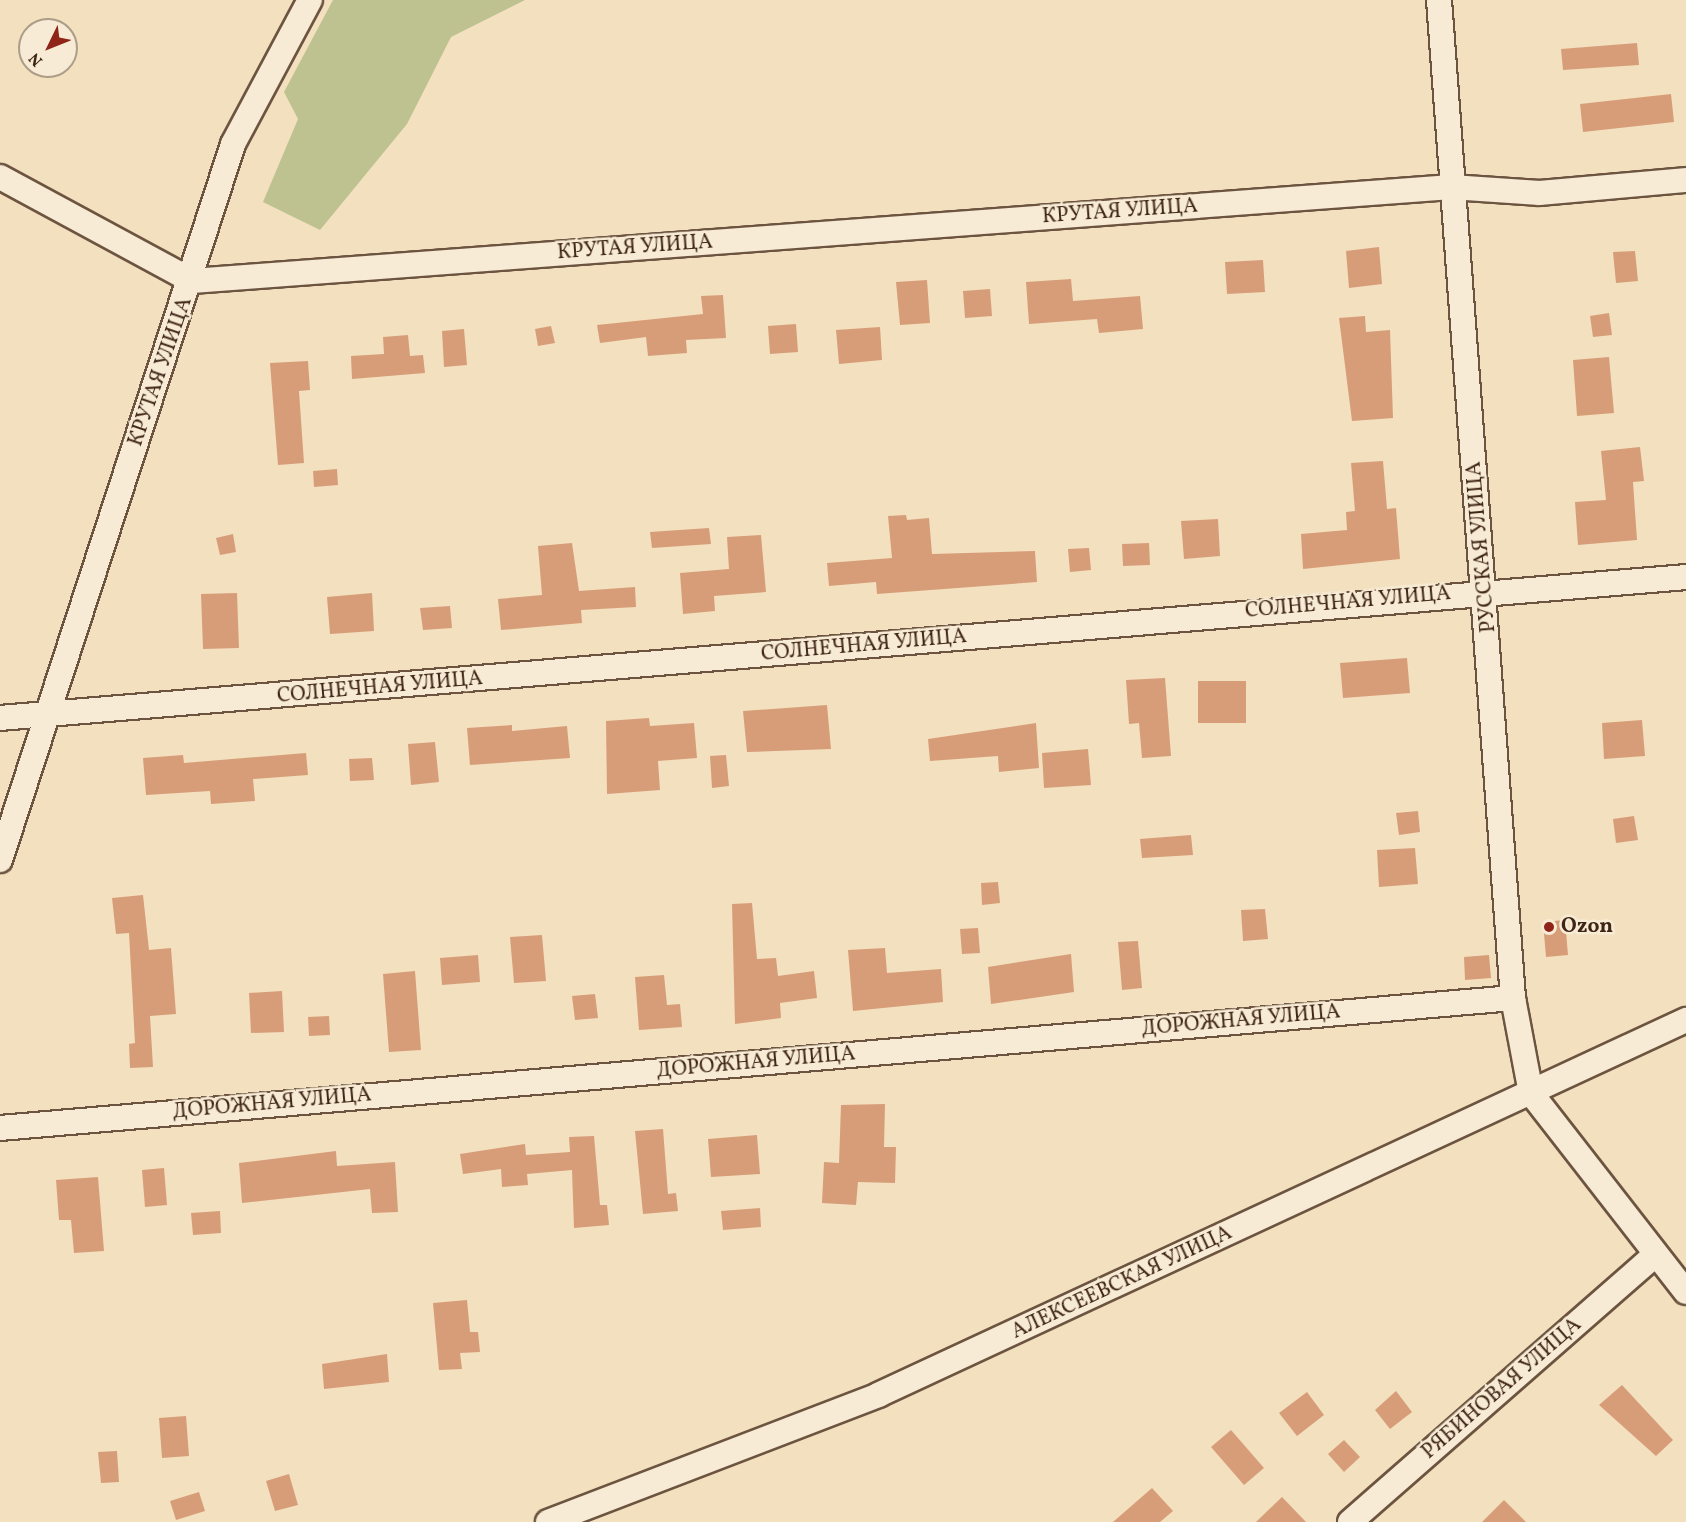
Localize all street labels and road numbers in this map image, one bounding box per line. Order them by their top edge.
street label: КРУТАЯ УЛИЦА [1041,194,1199,230]
street label: КРУТАЯ УЛИЦА [556,230,714,266]
street label: КРУТАЯ УЛИЦА [124,294,198,450]
street label: РУССКАЯ УЛИЦА [1462,460,1502,634]
street label: СОЛНЕЧНАЯ УЛИЦА [1244,581,1452,625]
street label: СОЛНЕЧНАЯ УЛИЦА [760,624,968,668]
street label: СОЛНЕЧНАЯ УЛИЦА [276,666,484,710]
street label: ДОРОЖНАЯ УЛИЦА [1141,1000,1341,1042]
street label: ДОРОЖНАЯ УЛИЦА [656,1042,856,1084]
street label: ДОРОЖНАЯ УЛИЦА [172,1083,372,1125]
street label: АЛЕКСЕЕВСКАЯ УЛИЦА [1008,1221,1236,1345]
street label: РЯБИНОВАЯ УЛИЦА [1417,1313,1587,1465]

